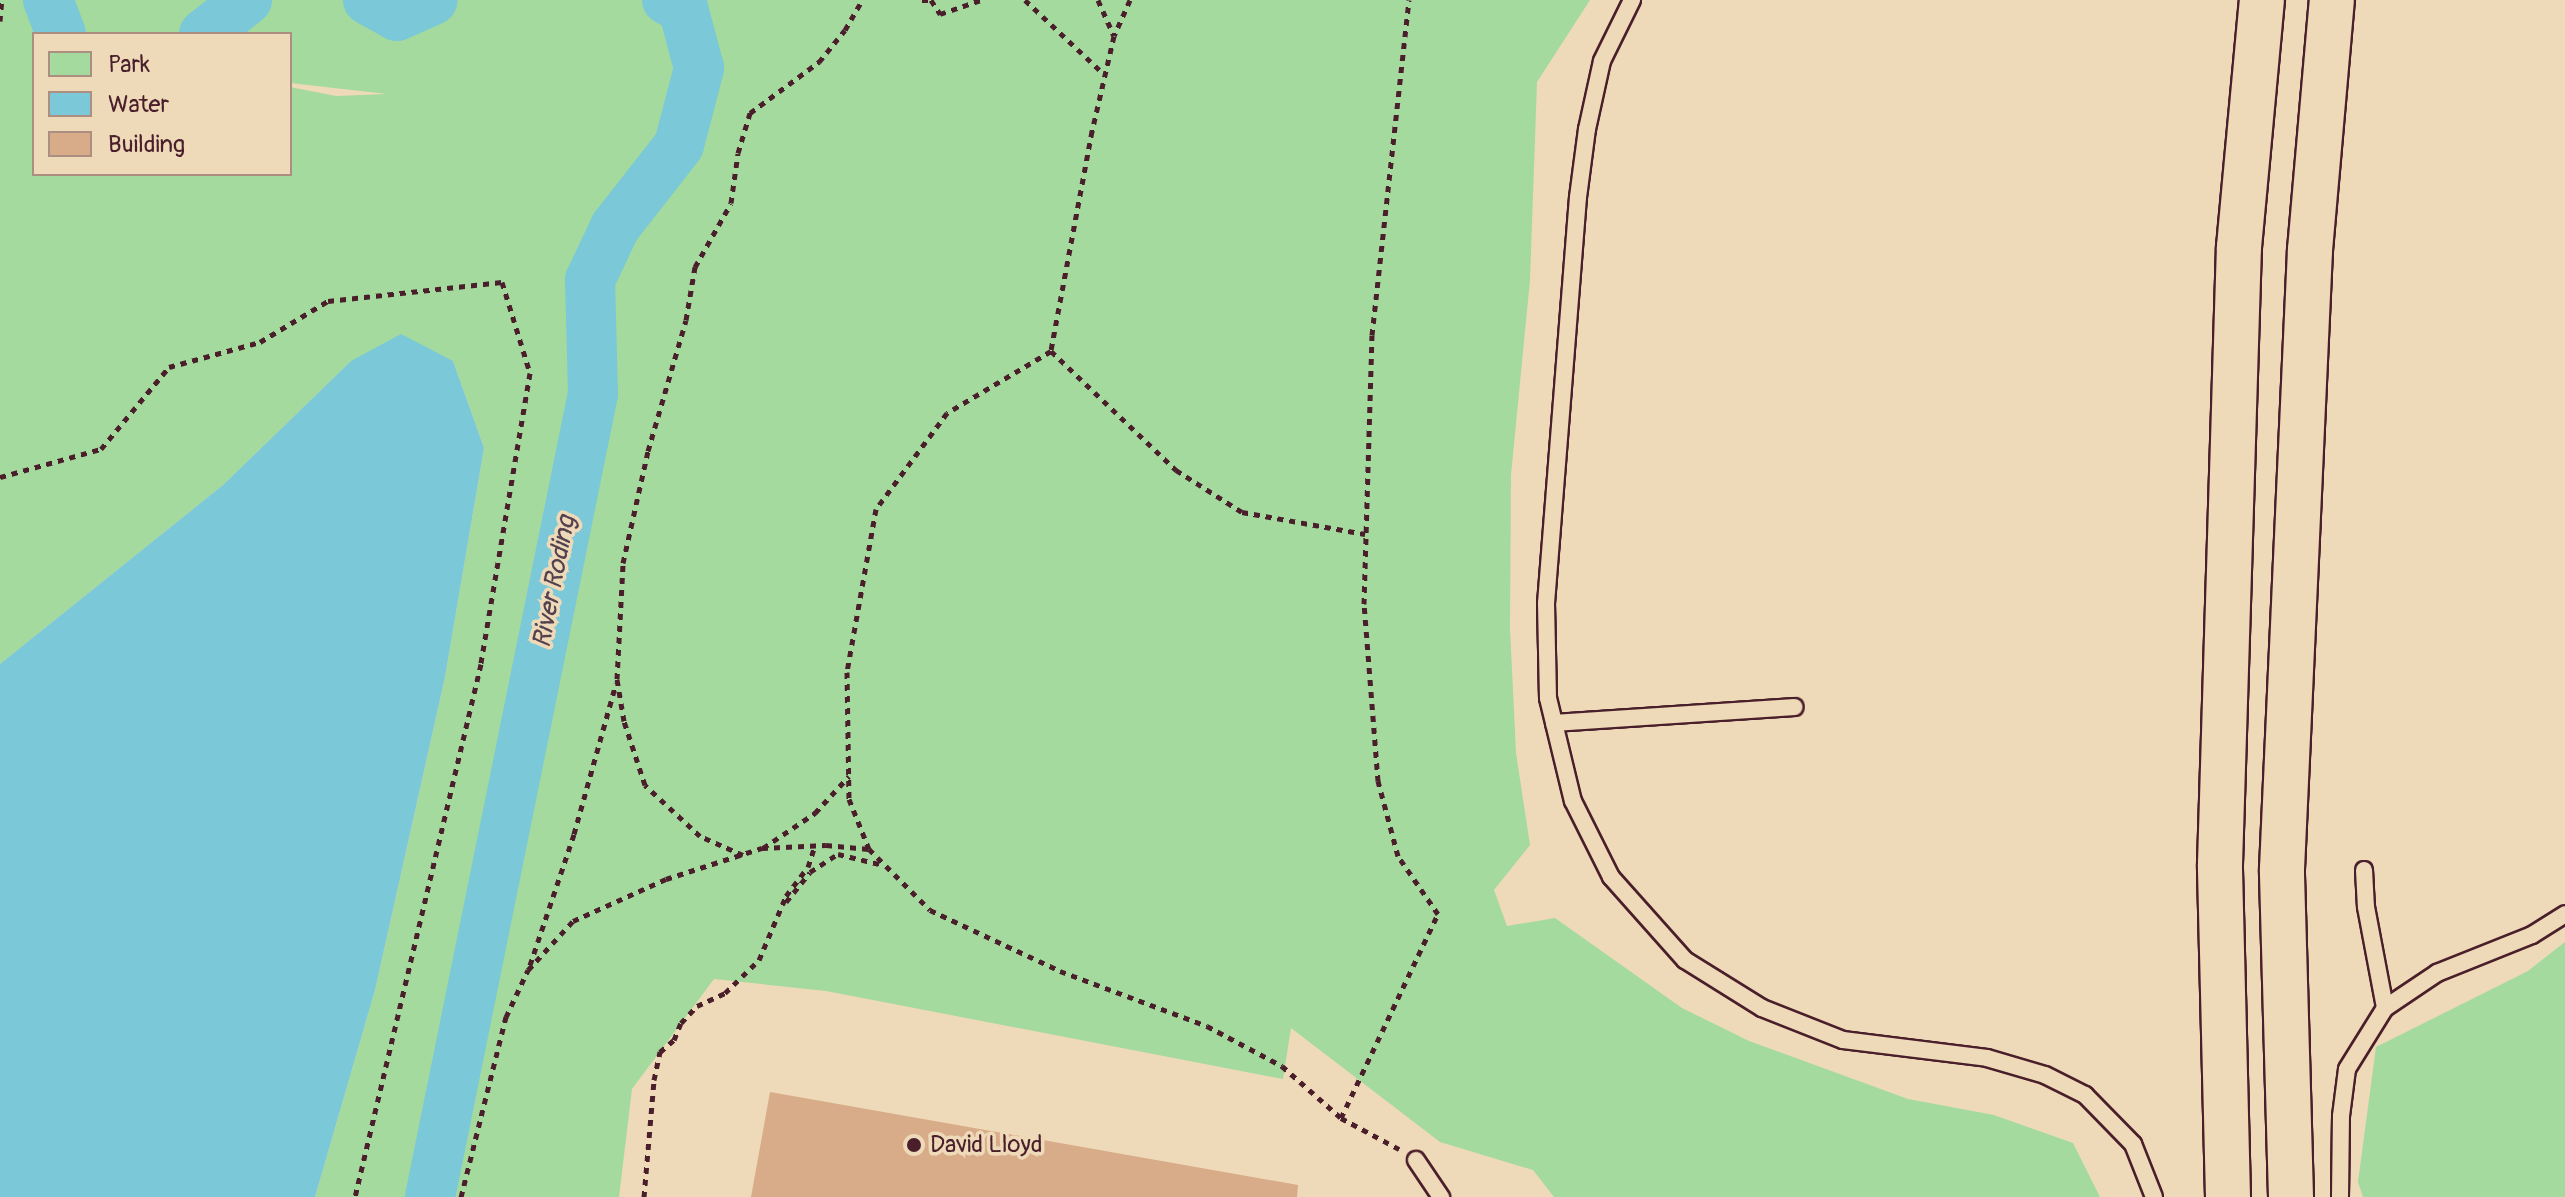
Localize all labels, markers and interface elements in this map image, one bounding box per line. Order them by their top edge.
legend [32,32,292,176]
text: Park [108,50,150,79]
text: Water [108,90,169,119]
text: Building [108,130,185,159]
water label: River Roding [527,513,583,651]
place label: David Lloyd [930,1131,1042,1159]
marker: David Lloyd [905,1136,923,1154]

